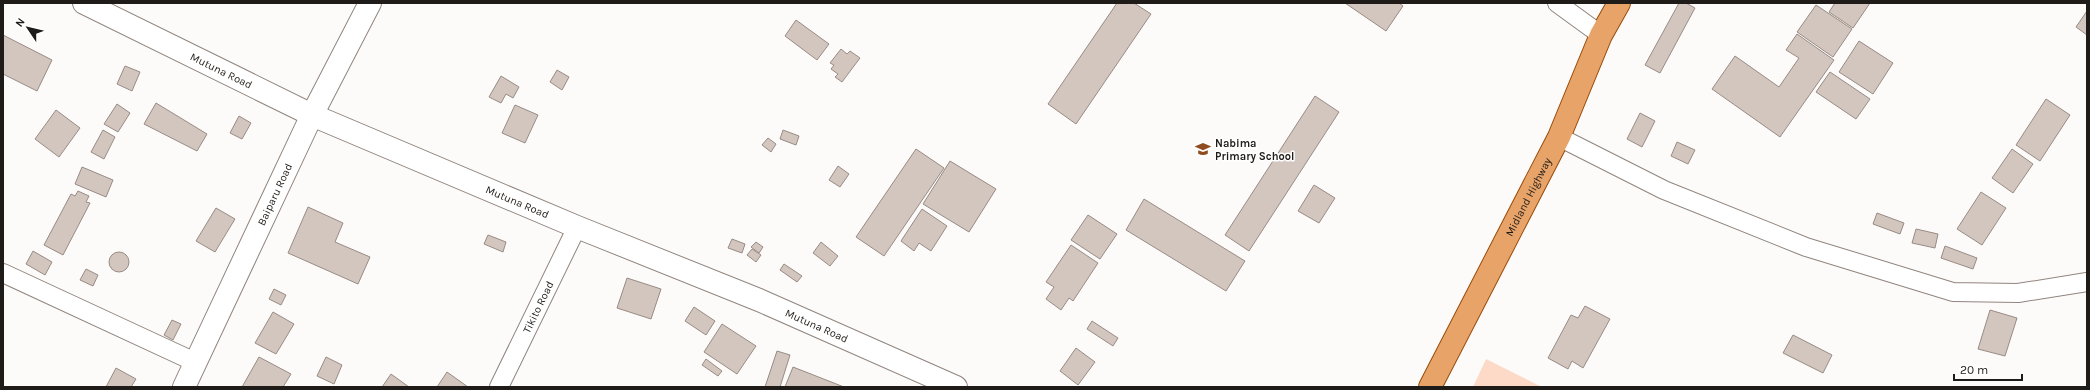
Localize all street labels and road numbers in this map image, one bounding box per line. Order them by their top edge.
street label: Mutuna Road [188,50,254,92]
street label: Midland Highway [1503,156,1554,239]
street label: Baiparu Road [255,161,295,228]
street label: Mutuna Road [484,183,551,221]
street label: Tikito Road [520,279,557,335]
street label: Mutuna Road [783,306,850,346]

